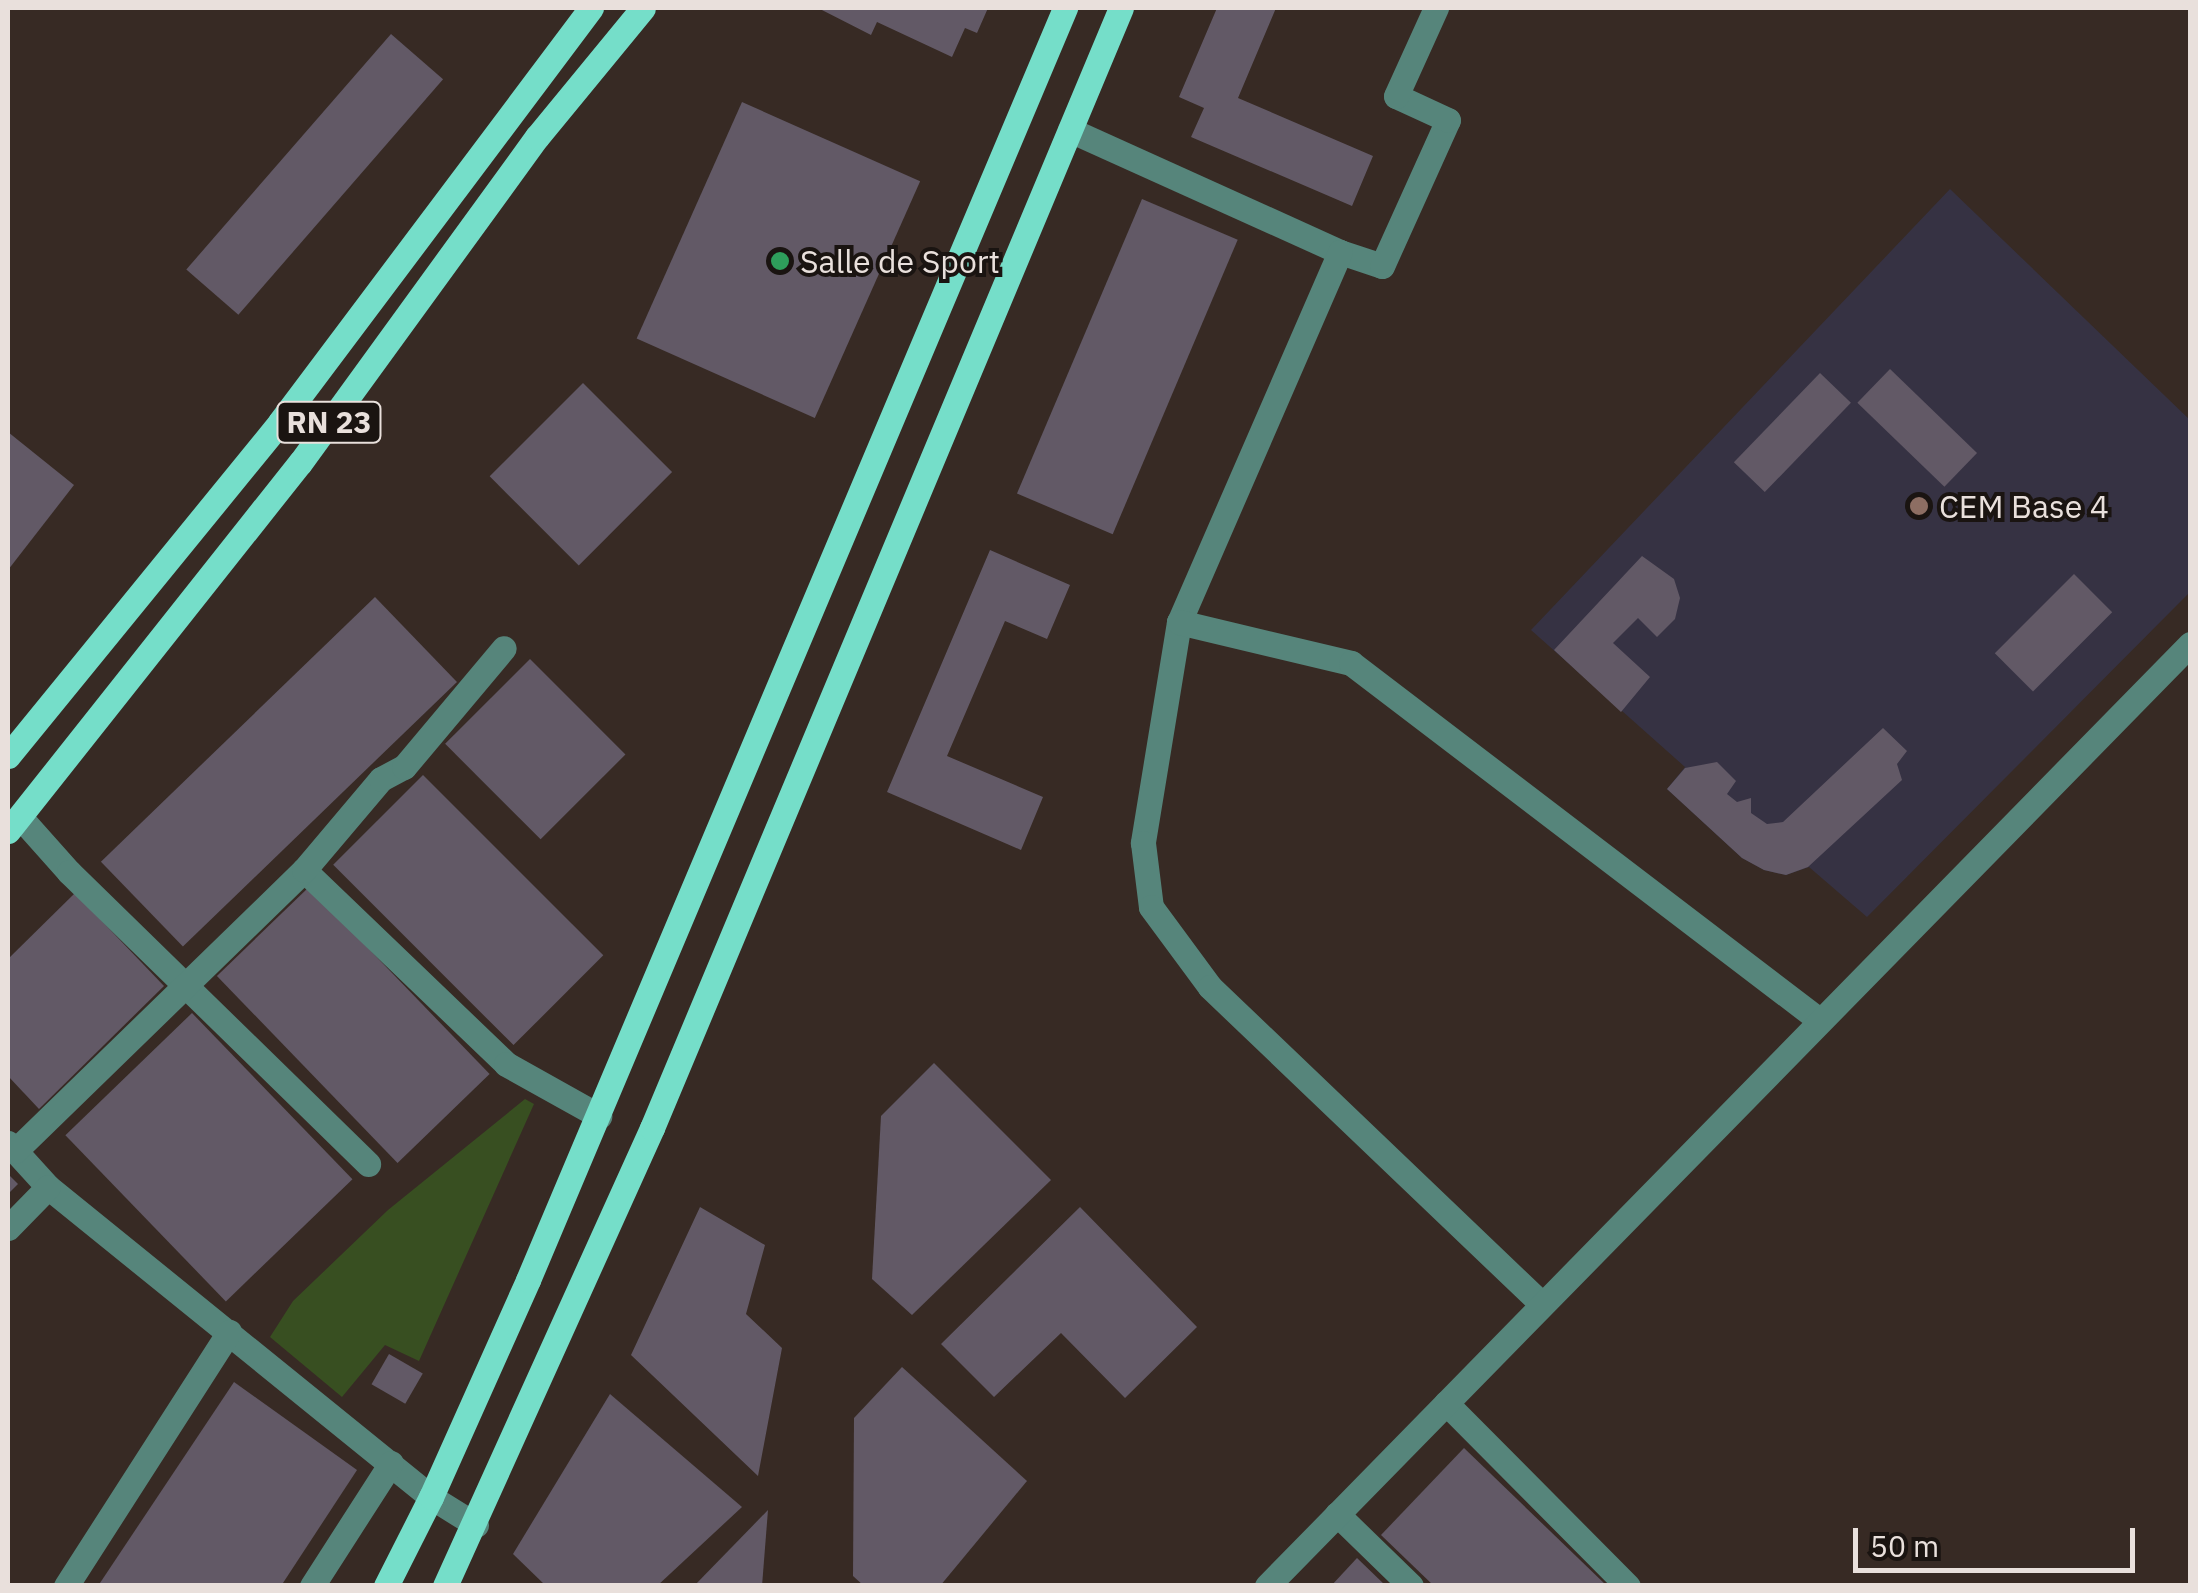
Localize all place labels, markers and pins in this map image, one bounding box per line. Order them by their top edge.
place label: Salle de Sport [800,242,1000,280]
marker: Salle de Sport [769,250,791,272]
place label: CEM Base 4 [1939,487,2109,525]
marker: CEM Base 4 [1908,495,1930,517]

